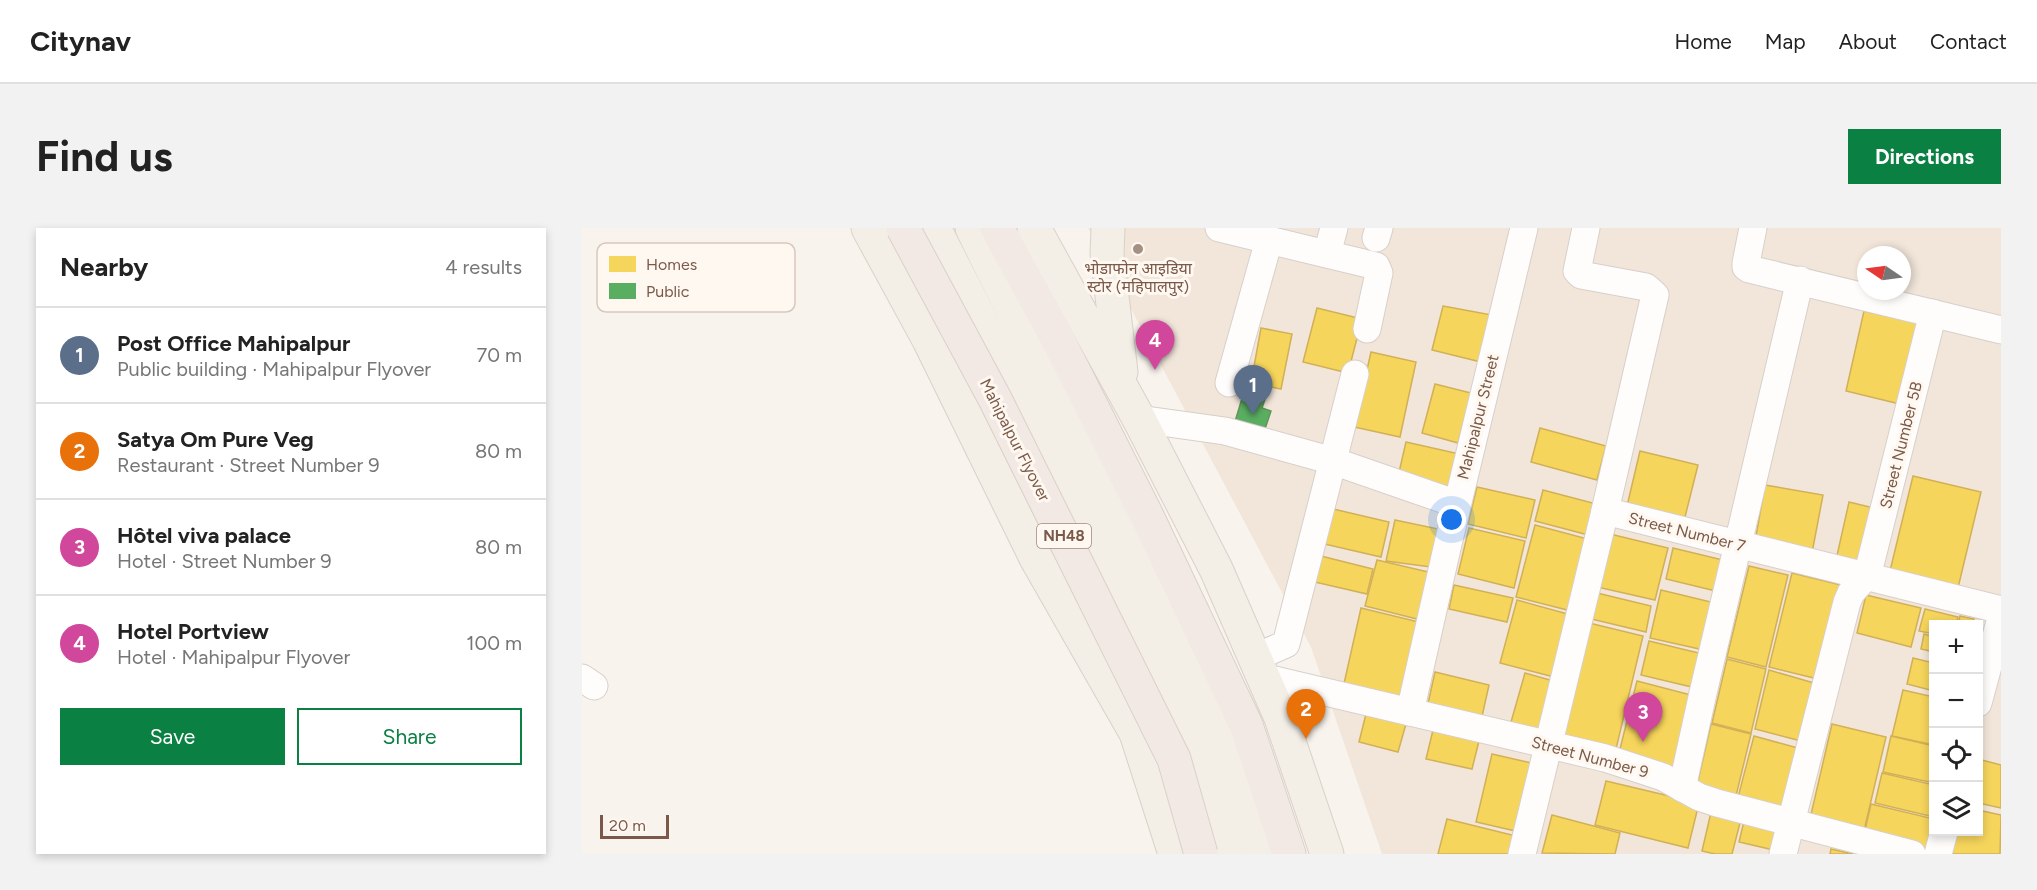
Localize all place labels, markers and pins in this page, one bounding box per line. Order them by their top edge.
marker: भोडाफोन आइडिया स्टोर (महिपालपुर) [1131,242,1145,256]
place label: भोडाफोन आइडिया स्टोर (महिपालपुर) [1084,259,1193,297]
pin: 4 [1136,320,1174,370]
pin: 1 [1234,366,1272,415]
pin: 2 [1286,690,1326,739]
pin: 3 [1624,692,1662,742]

